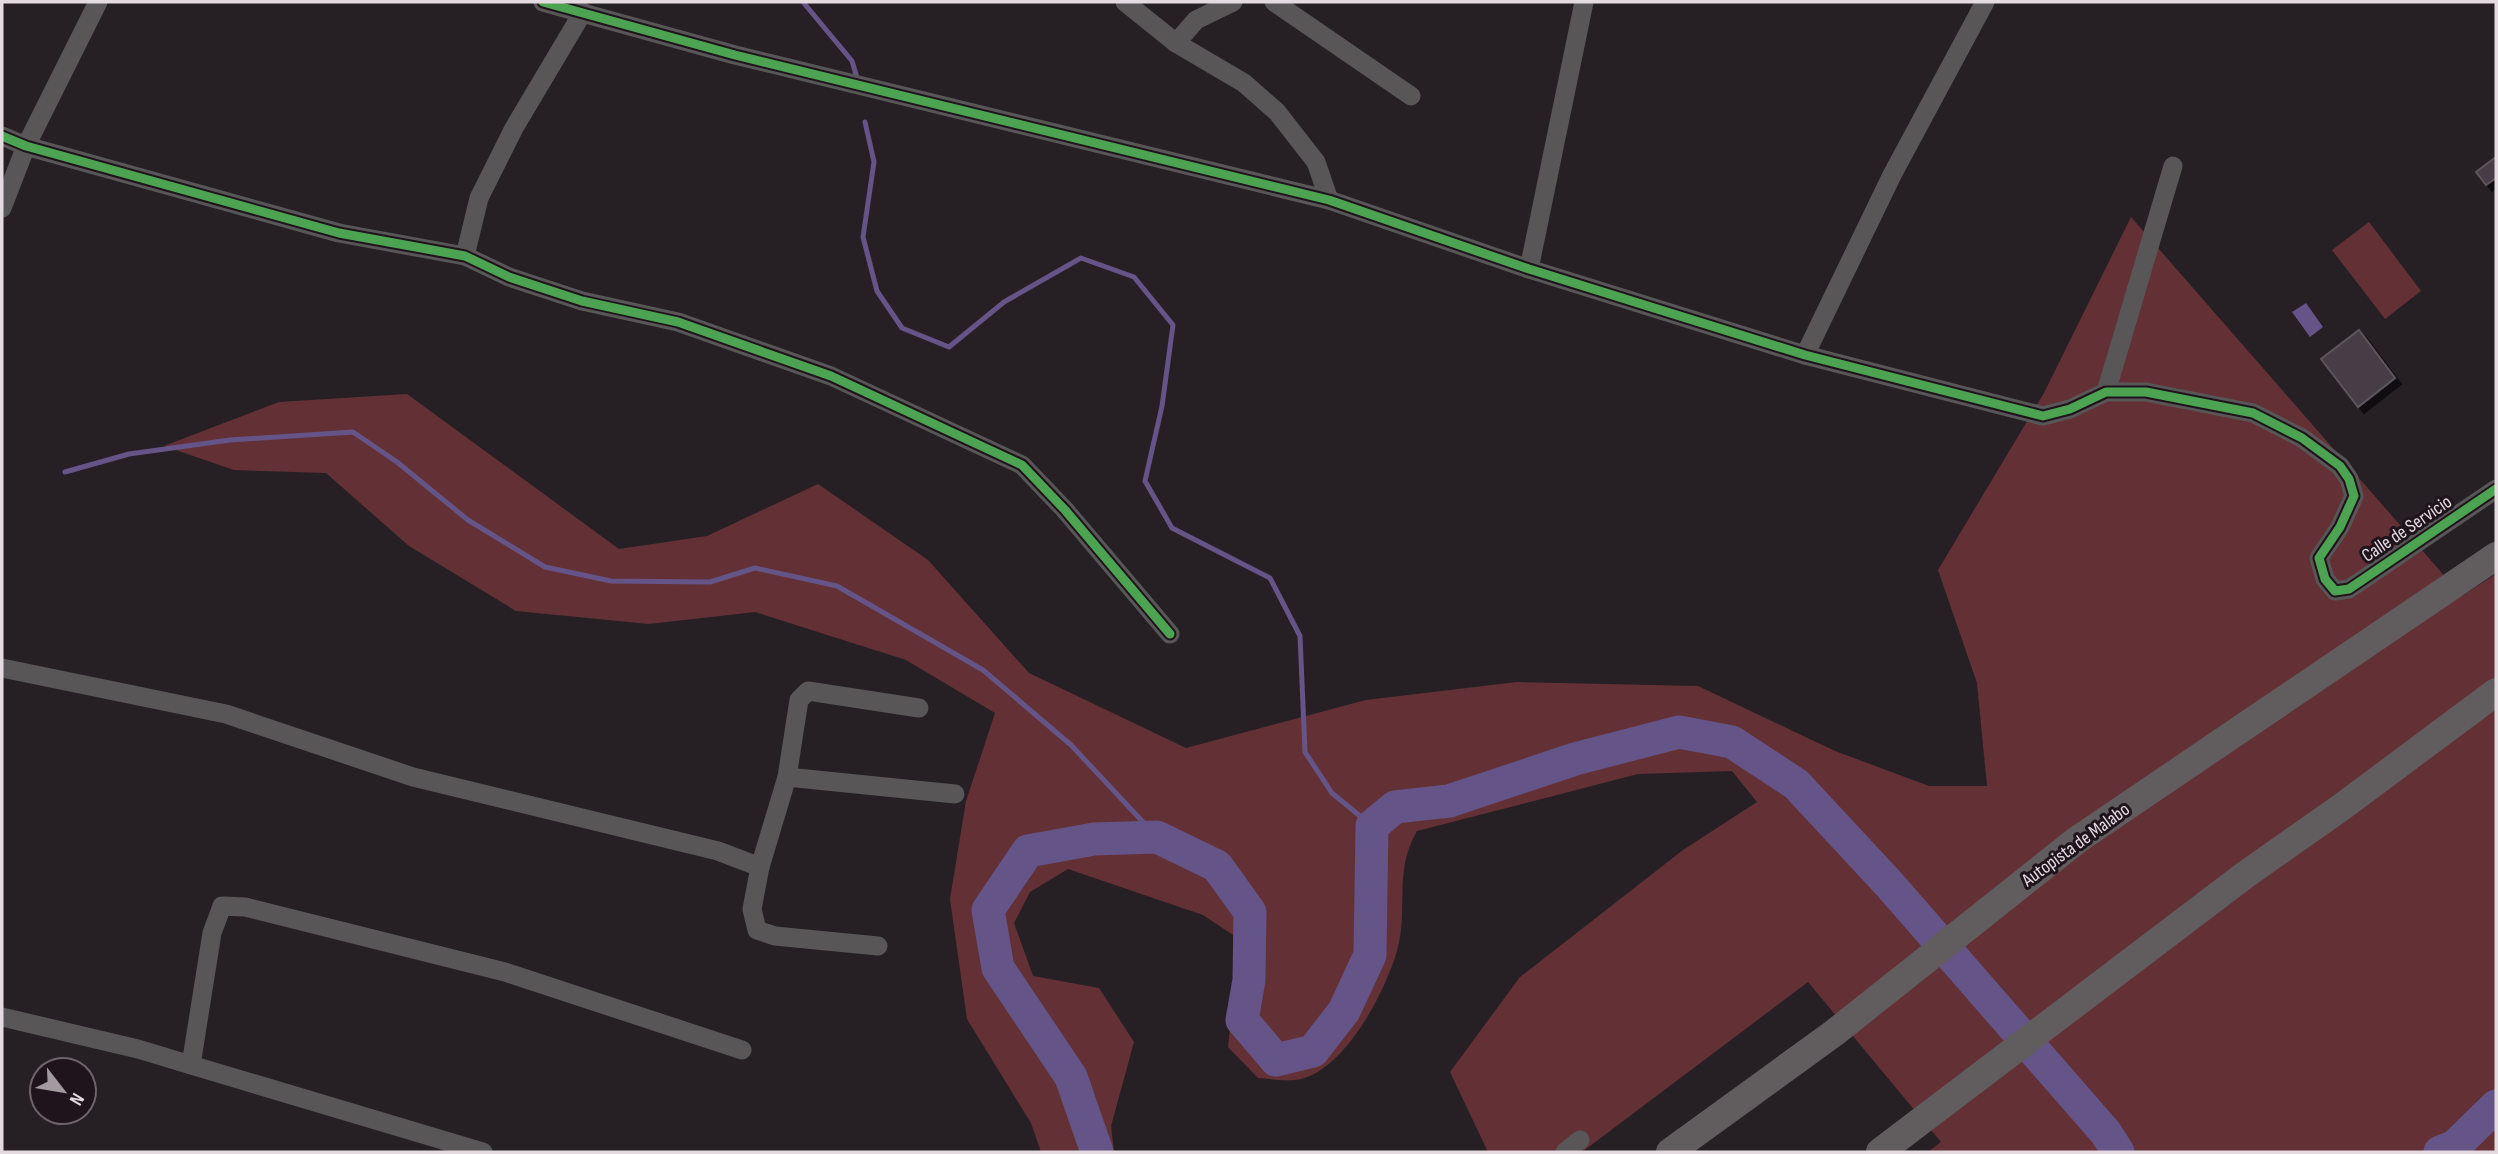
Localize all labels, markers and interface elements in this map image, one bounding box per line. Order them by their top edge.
street label: Calle de Servicio [2358,490,2456,568]
street label: Autopista de Malabo [2017,798,2134,892]
north arrow [28,1056,98,1126]
text: N [64,1089,89,1109]

